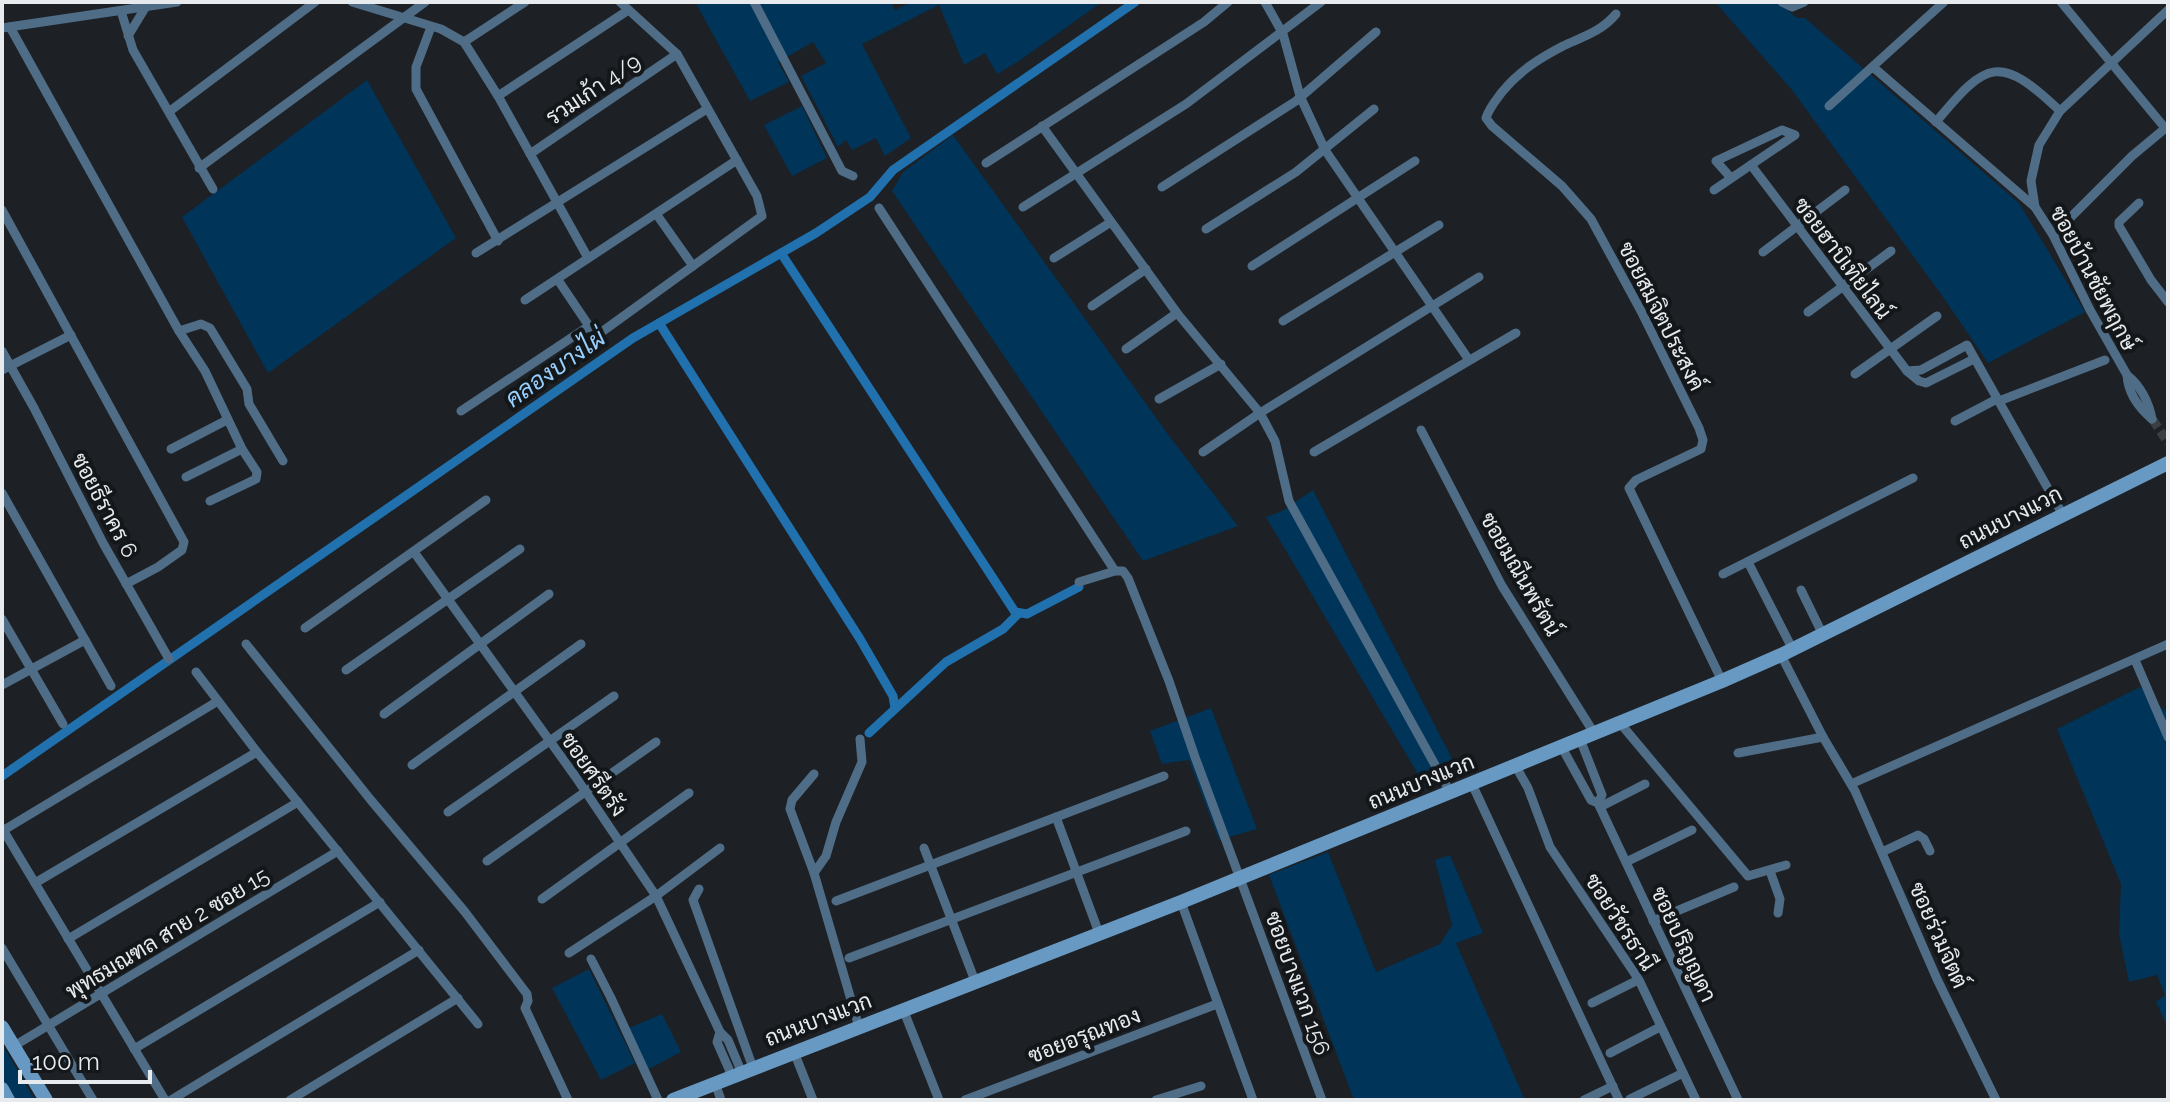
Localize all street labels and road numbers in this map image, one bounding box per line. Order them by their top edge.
street label: รวมเก้า 4/9 [540,47,645,130]
street label: ซอยฮาบิเทียไลน์ [1789,191,1898,324]
street label: ซอยบ้านชัยพฤกษ์ [2044,201,2144,356]
street label: ซอยสมจิตประสงค์ [1613,237,1712,395]
street label: ซอยธีราคร 6 [67,448,143,562]
street label: ถนนบางแวก [1954,480,2066,554]
street label: ซอยมณีนพรัตน์ [1475,507,1568,641]
street label: ซอยศรีตรัง [556,727,632,821]
street label: ถนนบางแวก [1364,748,1478,814]
street label: พุทธมณฑล สาย 2 ซอย 15 [61,862,275,1007]
street label: ซอยวัชรธานี [1580,868,1662,976]
street label: ซอยร่วมจิตต์ [1904,877,1975,992]
street label: ซอยปริญญดา [1645,882,1722,1006]
street label: ซอยบางแวก 156 [1260,908,1336,1058]
street label: ถนนบางแวก [761,987,875,1051]
street label: ซอยอรุณทอง [1024,1002,1145,1071]

